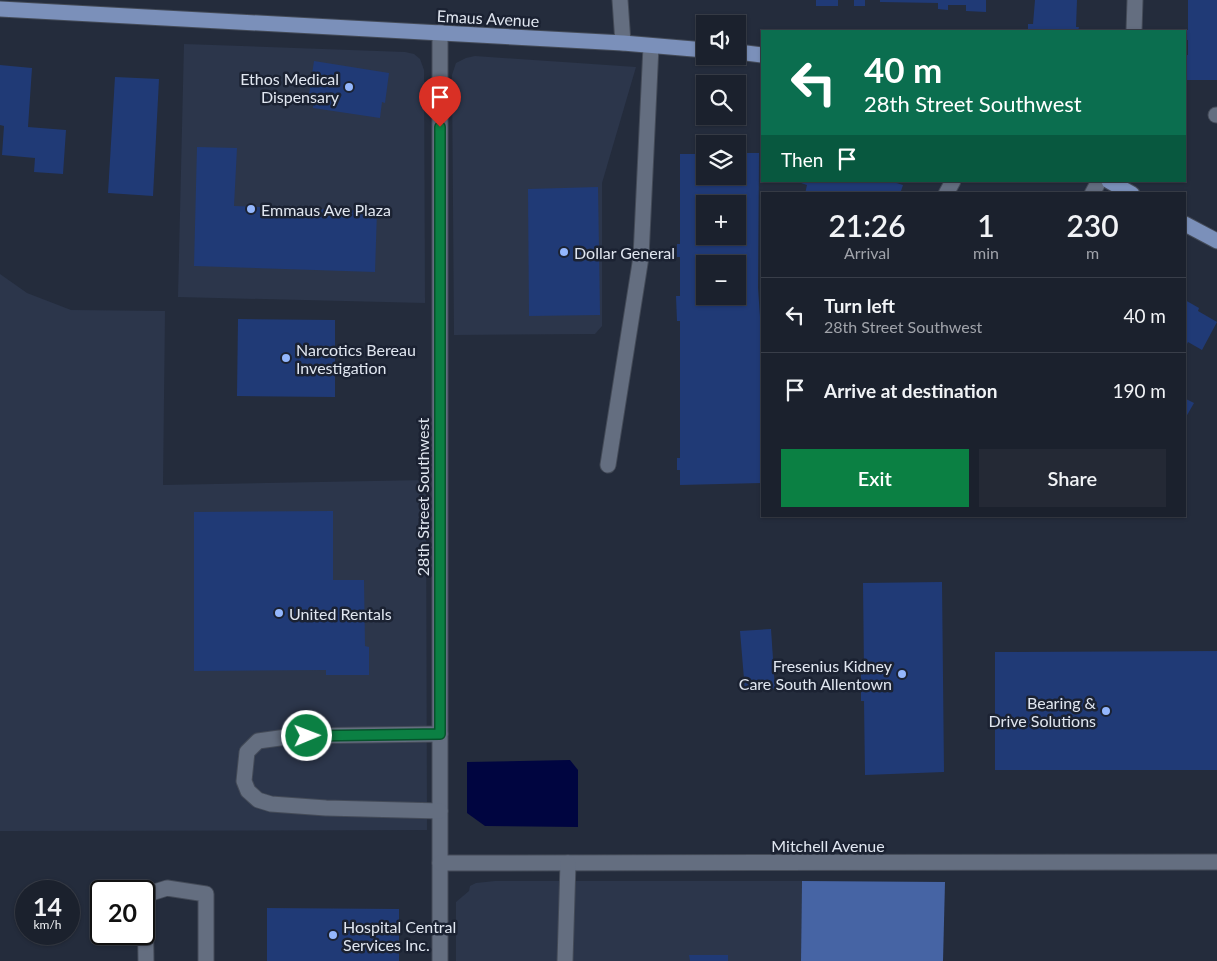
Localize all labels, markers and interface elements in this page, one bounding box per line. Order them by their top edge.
street label: Emaus Avenue [436,6,540,30]
map controls [696,15,746,305]
button: sound [696,15,746,65]
text: 40 m [864,48,942,90]
icon: left [781,50,846,115]
place label: Ethos Medical Dispensary [240,69,340,106]
button: search [696,75,746,125]
pin [419,76,461,127]
marker: Ethos Medical Dispensary [343,81,355,93]
icon: arrive [426,83,454,111]
text: 28th Street Southwest [864,90,1082,117]
button: layers [696,135,746,185]
icon: arrive [833,145,861,173]
text: Then [781,148,823,171]
button: + [696,195,746,245]
place label: Emmaus Ave Plaza [261,200,391,219]
marker: Emmaus Ave Plaza [245,203,257,215]
text: 21:26 [828,207,906,243]
text: 1 [977,207,995,243]
text: 230 [1066,207,1119,243]
place label: Dollar General [574,243,675,262]
text: Arrival [844,243,890,262]
text: min [973,243,999,262]
text: m [1086,243,1099,262]
marker: Dollar General [558,246,570,258]
button: − [696,255,746,305]
text: Turn left [824,294,895,317]
icon: left [781,301,809,329]
text: 40 m [1123,304,1166,327]
text: 28th Street Southwest [824,317,982,336]
place label: Narcotics Bereau Investigation [296,340,416,377]
marker: Narcotics Bereau Investigation [280,352,292,364]
icon: arrive [781,376,809,404]
text: Arrive at destination [824,379,997,402]
text: 190 m [1112,379,1166,402]
street label: 28th Street Southwest [413,418,432,576]
button: Exit [781,449,969,507]
button: Share [979,449,1166,507]
place label: United Rentals [289,604,392,623]
marker: United Rentals [273,607,285,619]
place label: Fresenius Kidney Care South Allentown [739,656,893,693]
marker: Fresenius Kidney Care South Allentown [896,668,908,680]
place label: Bearing & Drive Solutions [989,693,1097,730]
marker: Bearing & Drive Solutions [1100,705,1112,717]
position arrow [280,709,332,761]
street label: Mitchell Avenue [771,836,885,855]
speed limit sign: 20 [90,880,155,945]
text: 14 [33,891,62,921]
text: km/h [33,917,62,932]
place label: Hospital Central Services Inc. [343,917,456,954]
marker: Hospital Central Services Inc. [327,929,339,941]

